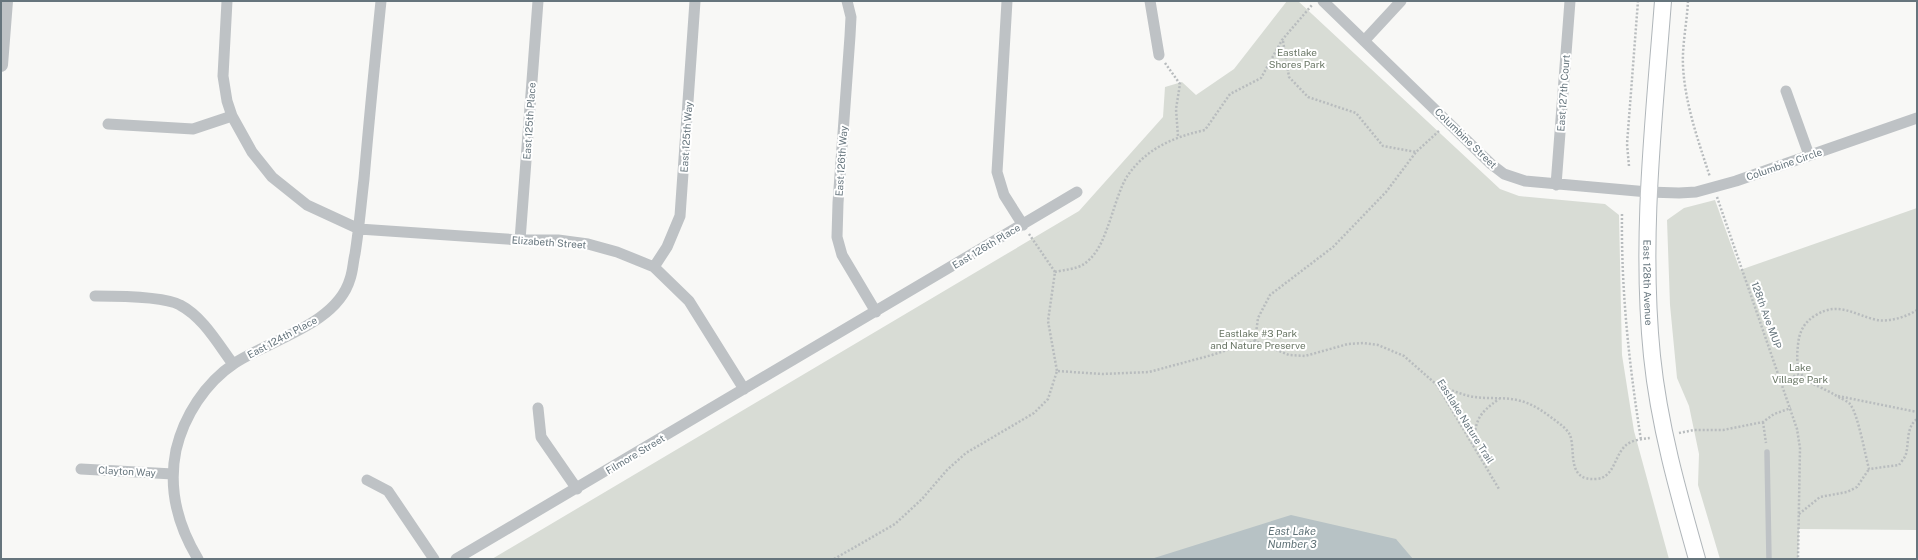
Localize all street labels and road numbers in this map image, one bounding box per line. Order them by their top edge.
street label: East 127th Court [1554,54,1572,132]
street label: East 125th Place [520,82,538,160]
street label: East 125th Way [678,101,695,173]
street label: Columbine Street [1433,105,1500,171]
street label: East 126th Way [833,125,850,197]
street label: Columbine Circle [1745,145,1824,183]
street label: East 126th Place [950,221,1022,271]
street label: Elizabeth Street [511,233,587,251]
street label: East 128th Avenue [1641,239,1655,326]
street label: 128th Ave MUP [1749,280,1785,351]
street label: East 124th Place [245,313,319,360]
street label: Eastlake Nature Trail [1435,377,1497,465]
street label: Filmore Street [603,432,667,476]
street label: Clayton Way [98,463,157,479]

